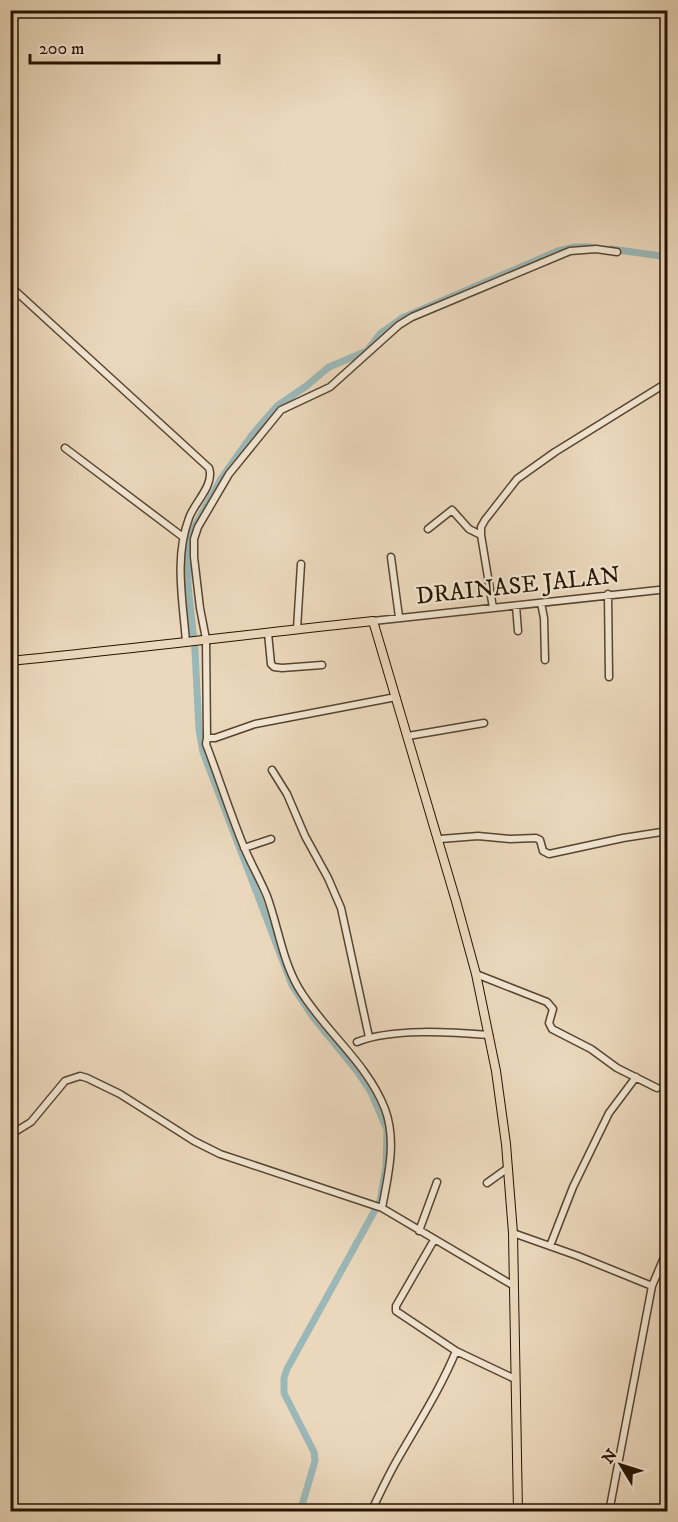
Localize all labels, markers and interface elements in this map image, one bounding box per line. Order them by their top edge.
scale bar [30,27,219,65]
text: 200 m [39,38,85,60]
street label: DRAINASE JALAN [414,560,622,612]
north arrow [591,1435,651,1495]
text: N [598,1445,622,1468]

